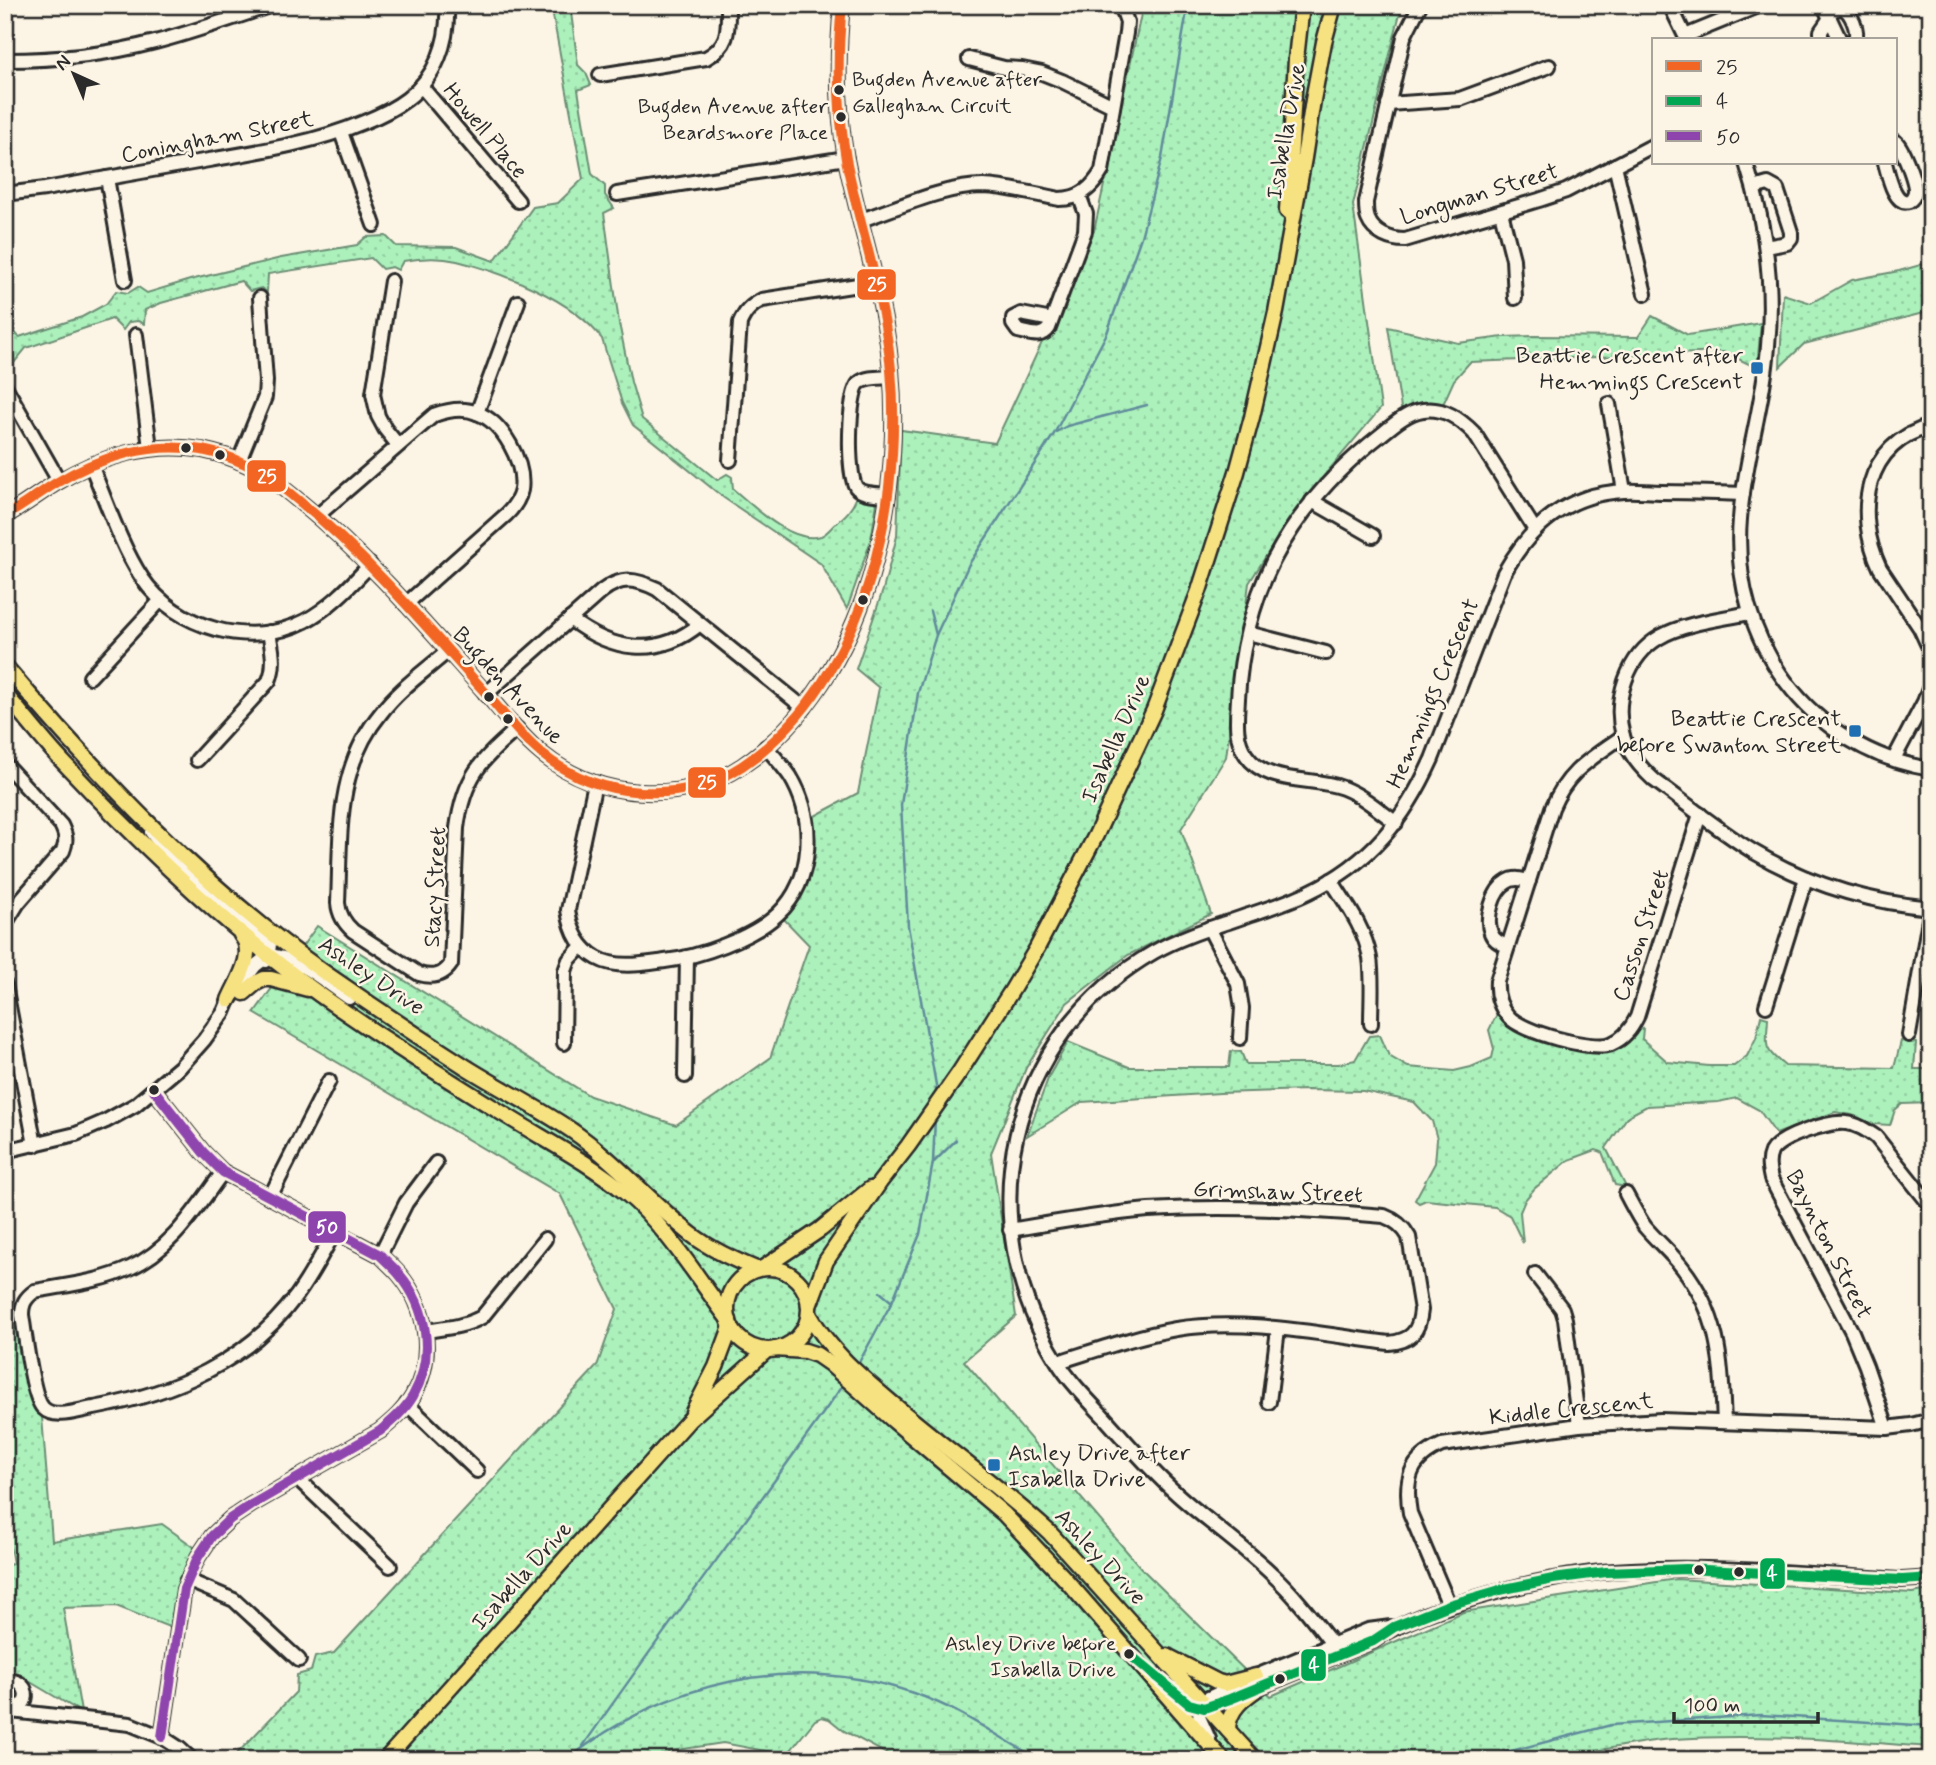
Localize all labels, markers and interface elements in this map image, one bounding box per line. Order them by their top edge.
north arrow [38,38,108,108]
legend [1652,38,1898,164]
text: N [50,49,76,76]
text: 25 [1716,54,1737,82]
street label: Isabella Drive [1260,61,1314,202]
place label: Bugden Avenue after Galleghan Circuit [852,66,1042,120]
street label: Howell Place [435,77,533,186]
marker: Bugden Avenue after Galleghan Circuit [832,83,846,97]
text: 4 [1716,88,1728,116]
place label: Bugden Avenue after Beardsmore Place [638,93,828,147]
street label: Coningham Street [119,105,317,171]
marker: Bugden Avenue after Beardsmore Place [834,110,848,124]
text: 50 [1716,124,1741,152]
street label: Longman Street [1397,157,1563,235]
line badge: 25 [856,268,897,301]
text: 25 [867,273,887,298]
place label: Beattie Crescent after Hemmings Crescent [1516,342,1743,400]
marker: Beattie Crescent after Hemmings Crescent [1749,360,1765,376]
unlabelled marker [179,441,193,455]
unlabelled marker [213,448,227,462]
line badge: 25 [246,459,287,493]
text: 25 [257,465,277,490]
unlabelled marker [856,593,870,607]
street label: Hemmings Crescent [1380,594,1489,794]
street label: Bugden Avenue [444,621,570,753]
street label: Isabella Drive [1075,670,1159,808]
unlabelled marker [482,690,496,704]
place label: Beattie Crescent before Swanton Street [1616,705,1841,762]
unlabelled marker [501,712,515,726]
marker: Beattie Crescent before Swanton Street [1847,723,1863,739]
line badge: 25 [687,766,727,799]
text: 25 [697,771,717,796]
street label: Stacy Street [418,826,454,948]
street label: Casson Street [1606,866,1677,1005]
street label: Ashley Drive [312,930,430,1023]
unlabelled marker [147,1083,161,1097]
street label: Baynton Street [1778,1165,1879,1325]
street label: Grimshaw Street [1193,1175,1363,1211]
line badge: 50 [307,1210,347,1244]
text: 50 [316,1216,338,1241]
street label: Kiddle Crescent [1488,1386,1655,1433]
place label: Ashley Drive after Isabella Drive [1008,1439,1191,1495]
marker: Ashley Drive after Isabella Drive [986,1457,1002,1473]
street label: Ashley Drive [1047,1503,1152,1612]
street label: Isabella Drive [465,1515,580,1638]
line badge: 4 [1759,1557,1786,1590]
text: 4 [1766,1562,1778,1587]
unlabelled marker [1692,1563,1706,1577]
unlabelled marker [1732,1565,1746,1579]
place label: Ashley Drive before Isabella Drive [945,1630,1116,1684]
marker: Ashley Drive before Isabella Drive [1122,1647,1136,1661]
line badge: 4 [1300,1648,1327,1682]
text: 4 [1308,1654,1320,1679]
unlabelled marker [1273,1672,1287,1686]
scale bar [1674,1681,1817,1725]
text: 100 m [1684,1692,1740,1720]

